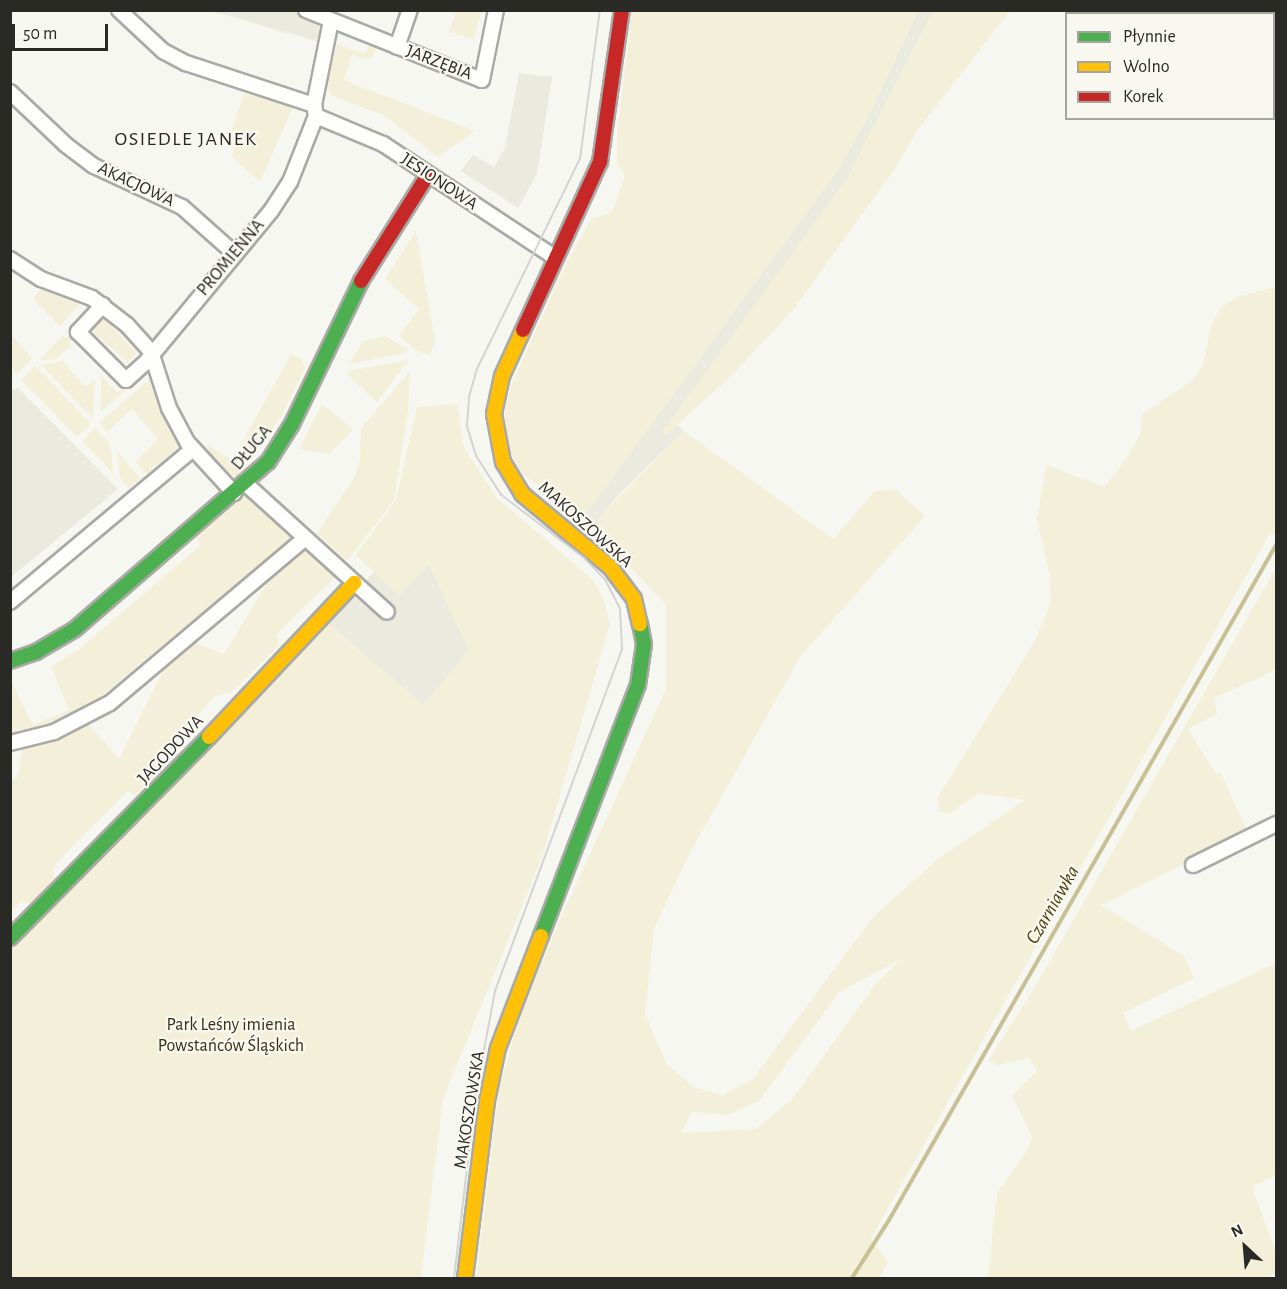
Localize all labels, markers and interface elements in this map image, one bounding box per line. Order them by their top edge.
scale bar [15,12,111,50]
legend [1065,12,1275,120]
text: 50 m [23,25,57,43]
text: Płynnie [1123,28,1176,46]
street label: JARZĘBIA [403,41,475,85]
text: Wolno [1123,58,1170,76]
text: Korek [1123,88,1163,106]
district label: OSIEDLE JANEK [115,127,257,151]
street label: JESIONOWA [397,148,481,216]
street label: AKACJOWA [94,158,178,212]
street label: PROMIENNA [193,215,269,301]
street label: DŁUGA [227,421,277,475]
street label: MAKOSZOWSKA [533,477,637,573]
street label: JAGODOWA [133,711,209,789]
water label: Czarniawka [1021,861,1085,949]
park label: Park Leśny imienia Powstańców Śląskich [158,1015,304,1058]
street label: MAKOSZOWSKA [450,1049,490,1171]
north arrow [1215,1217,1275,1277]
text: N [1229,1221,1246,1240]

